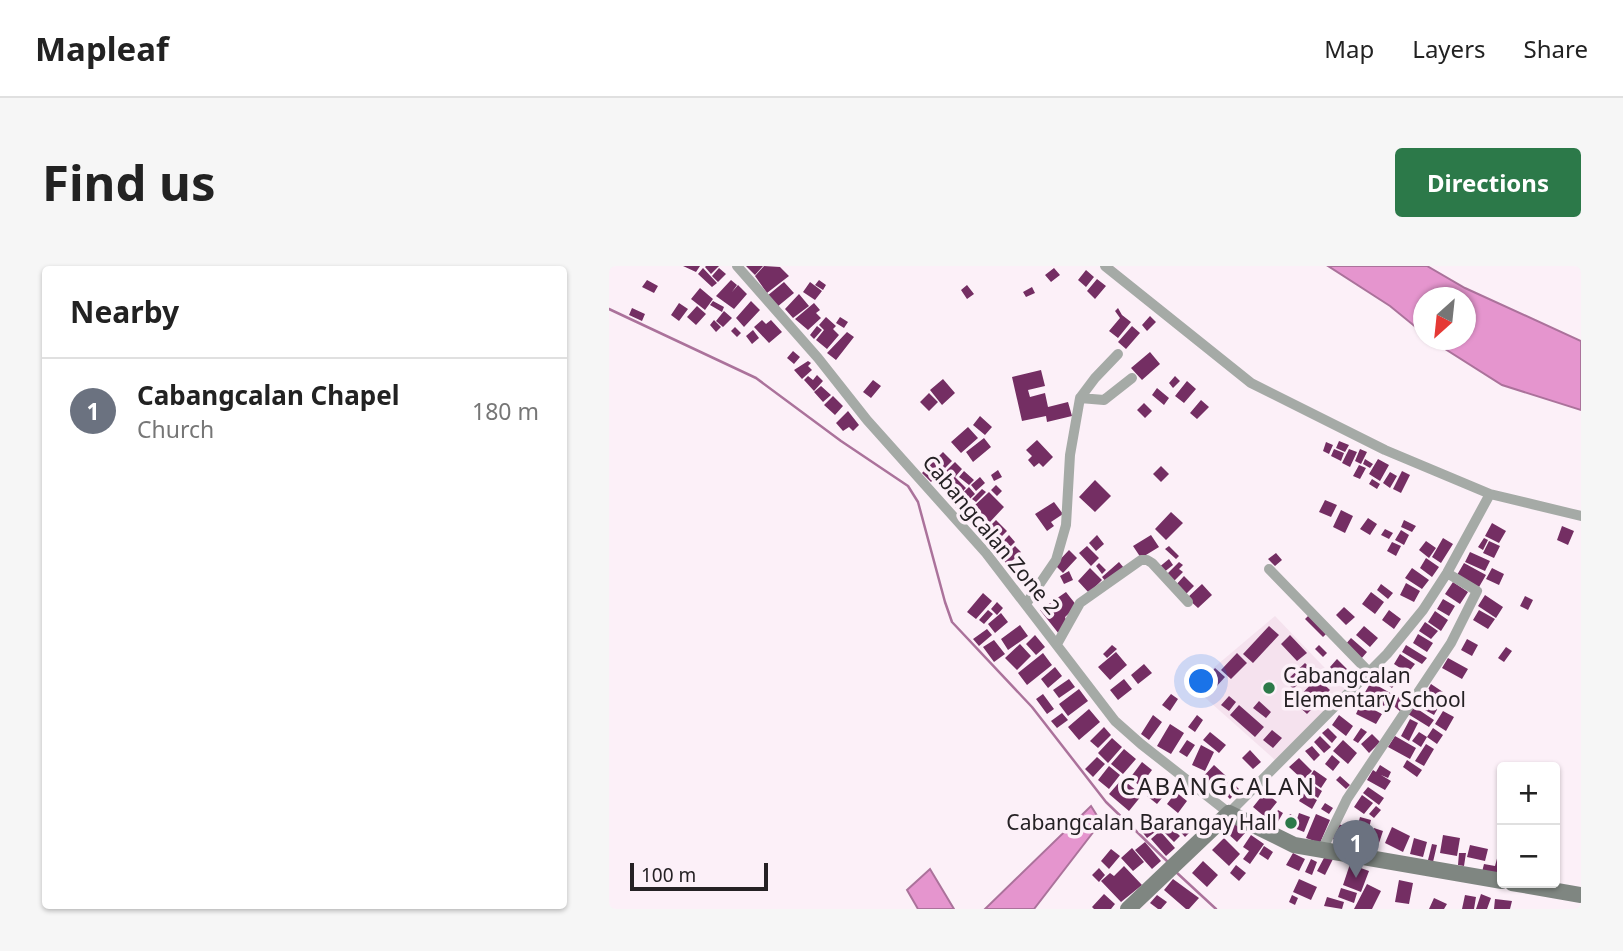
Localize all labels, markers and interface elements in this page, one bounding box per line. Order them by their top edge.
text: Mapleaf [35,26,169,71]
text: Map [1324,32,1374,65]
text: Layers [1412,32,1486,65]
text: Share [1524,32,1588,65]
button: Directions [1395,148,1581,217]
text: Find us [42,149,216,215]
north arrow [1413,287,1476,350]
text: Nearby [70,291,179,332]
text: Cabangcalan Chapel [137,377,399,413]
text: 1 [86,395,100,427]
text: 180 m [472,395,539,427]
text: Church [137,413,214,445]
street label: Cabangcalan Zone 2 [917,449,1067,620]
place label: Cabangcalan Elementary School [1283,661,1466,713]
your location [1184,664,1218,698]
marker: Cabangcalan Elementary School [1261,680,1277,696]
map controls [1497,762,1560,888]
button: + [1497,762,1560,825]
district label: CABANGCALAN [1120,769,1316,802]
place label: Cabangcalan Barangay Hall [1006,808,1277,836]
marker: Cabangcalan Barangay Hall [1283,815,1299,831]
pin: 1 [1333,820,1379,878]
button: − [1497,825,1560,888]
scale bar [630,860,768,892]
text: 100 m [641,862,696,888]

